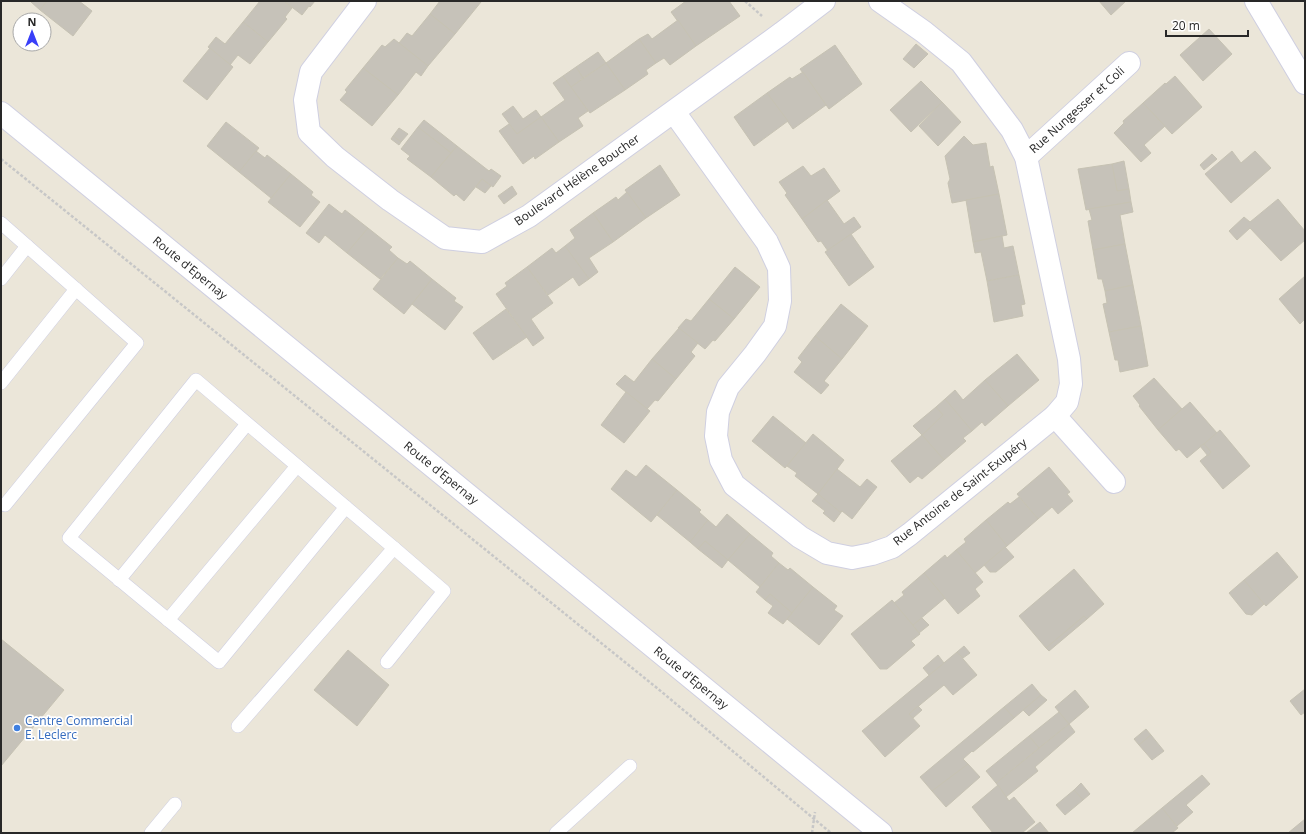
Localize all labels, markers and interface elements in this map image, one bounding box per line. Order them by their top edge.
north arrow [12,12,52,52]
scale bar [1166,12,1248,38]
text: N [28,14,36,29]
text: 20 m [1172,17,1200,34]
street label: Rue Nungesser et Coli [1025,62,1128,157]
street label: Boulevard Hélène Boucher [510,130,643,230]
street label: Route d'Epernay [149,232,232,304]
street label: Rue Antoine de Saint-Exupéry [889,433,1031,549]
street label: Route d'Epernay [400,437,483,509]
street label: Route d'Epernay [650,642,733,714]
place label: Centre Commercial E. Leclerc [25,712,133,743]
marker: Centre Commercial E. Leclerc [12,723,22,733]

